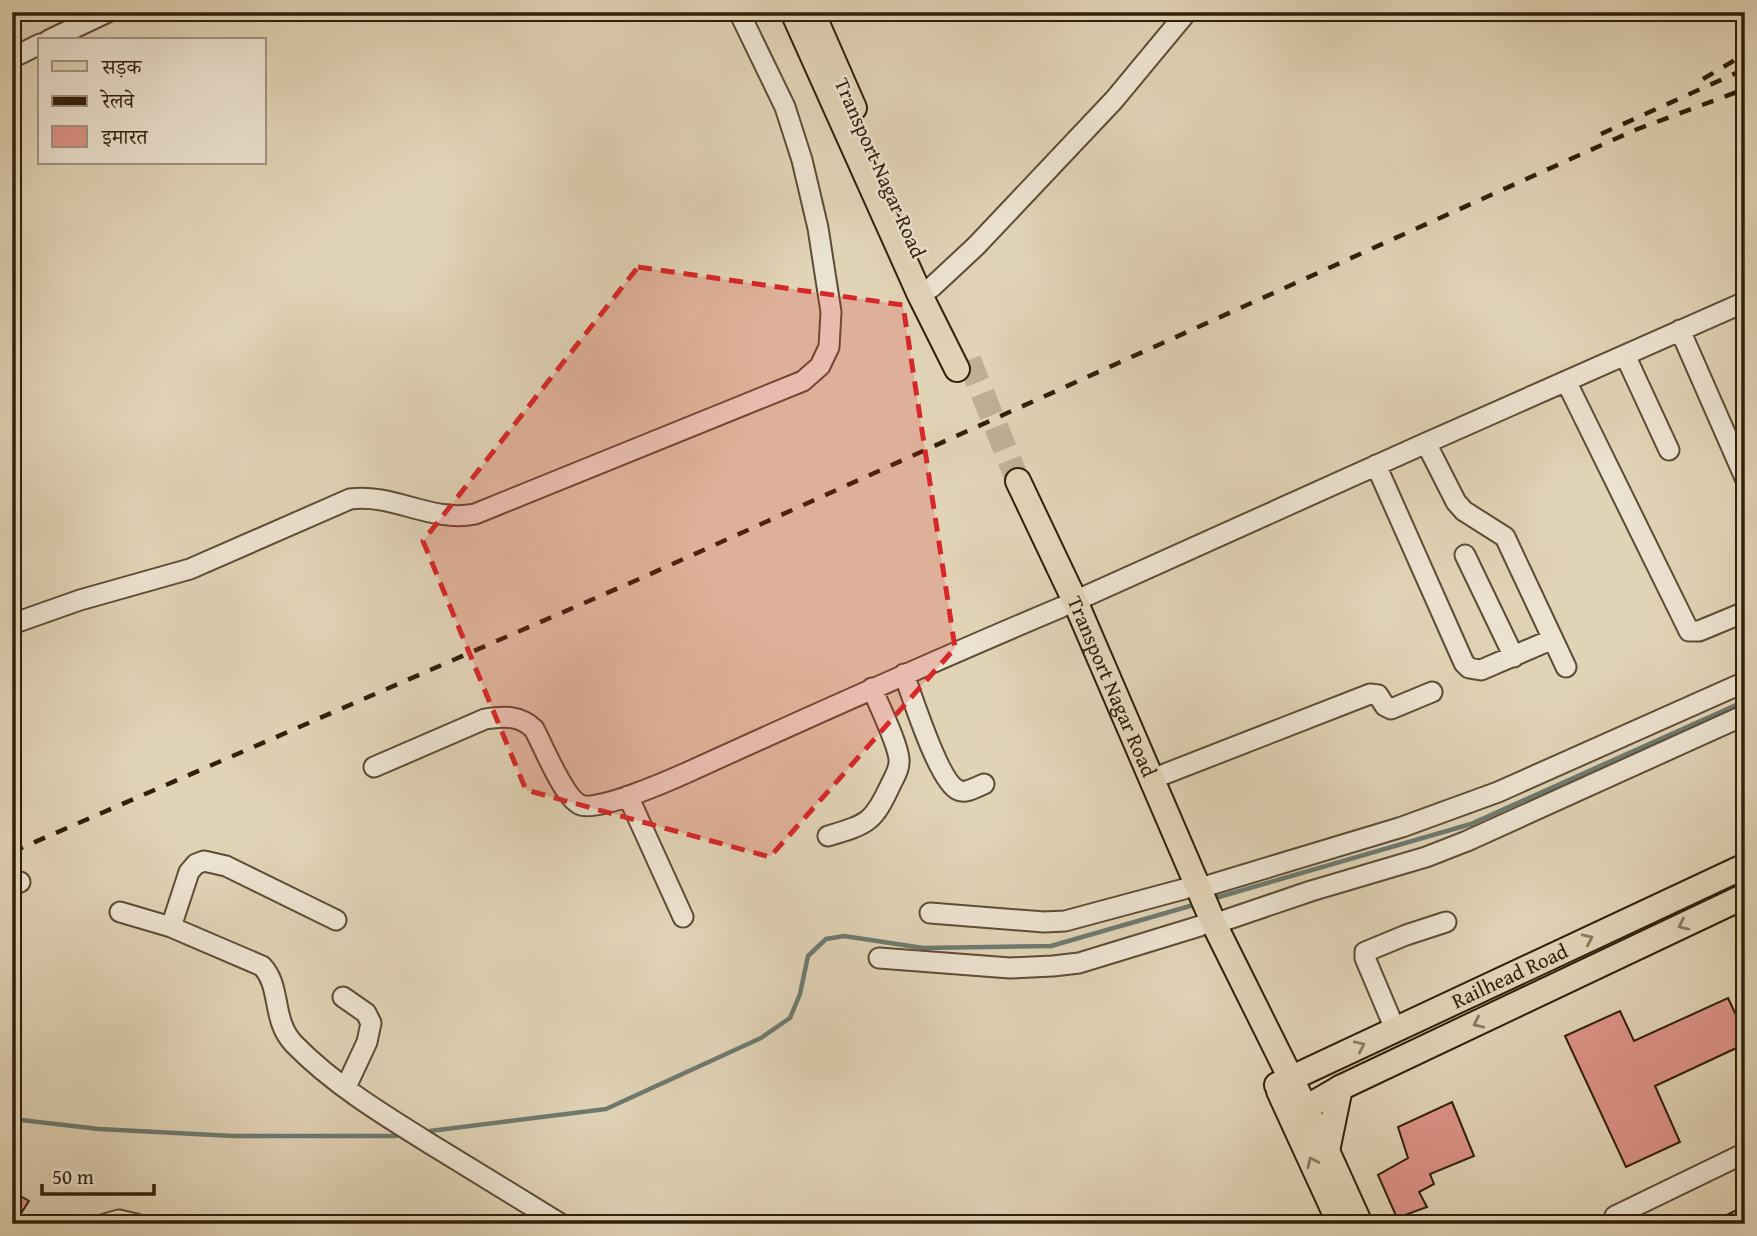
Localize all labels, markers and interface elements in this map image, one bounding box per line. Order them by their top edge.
legend [38,38,266,164]
text: सड़क [101,51,142,82]
street label: Transport Nagar Road [827,73,934,264]
text: रेलवे [99,85,136,116]
text: इमारत [101,121,149,152]
street label: Transport Nagar Road [1060,591,1165,782]
one-way arrow [1678,917,1690,931]
one-way arrow [1581,933,1593,947]
street label: Railhead Road [1446,935,1574,1016]
one-way arrow [1473,1015,1485,1029]
one-way arrow [1353,1040,1365,1054]
scale bar [42,1152,154,1196]
one-way arrow [1306,1157,1320,1169]
text: 50 m [52,1161,94,1192]

